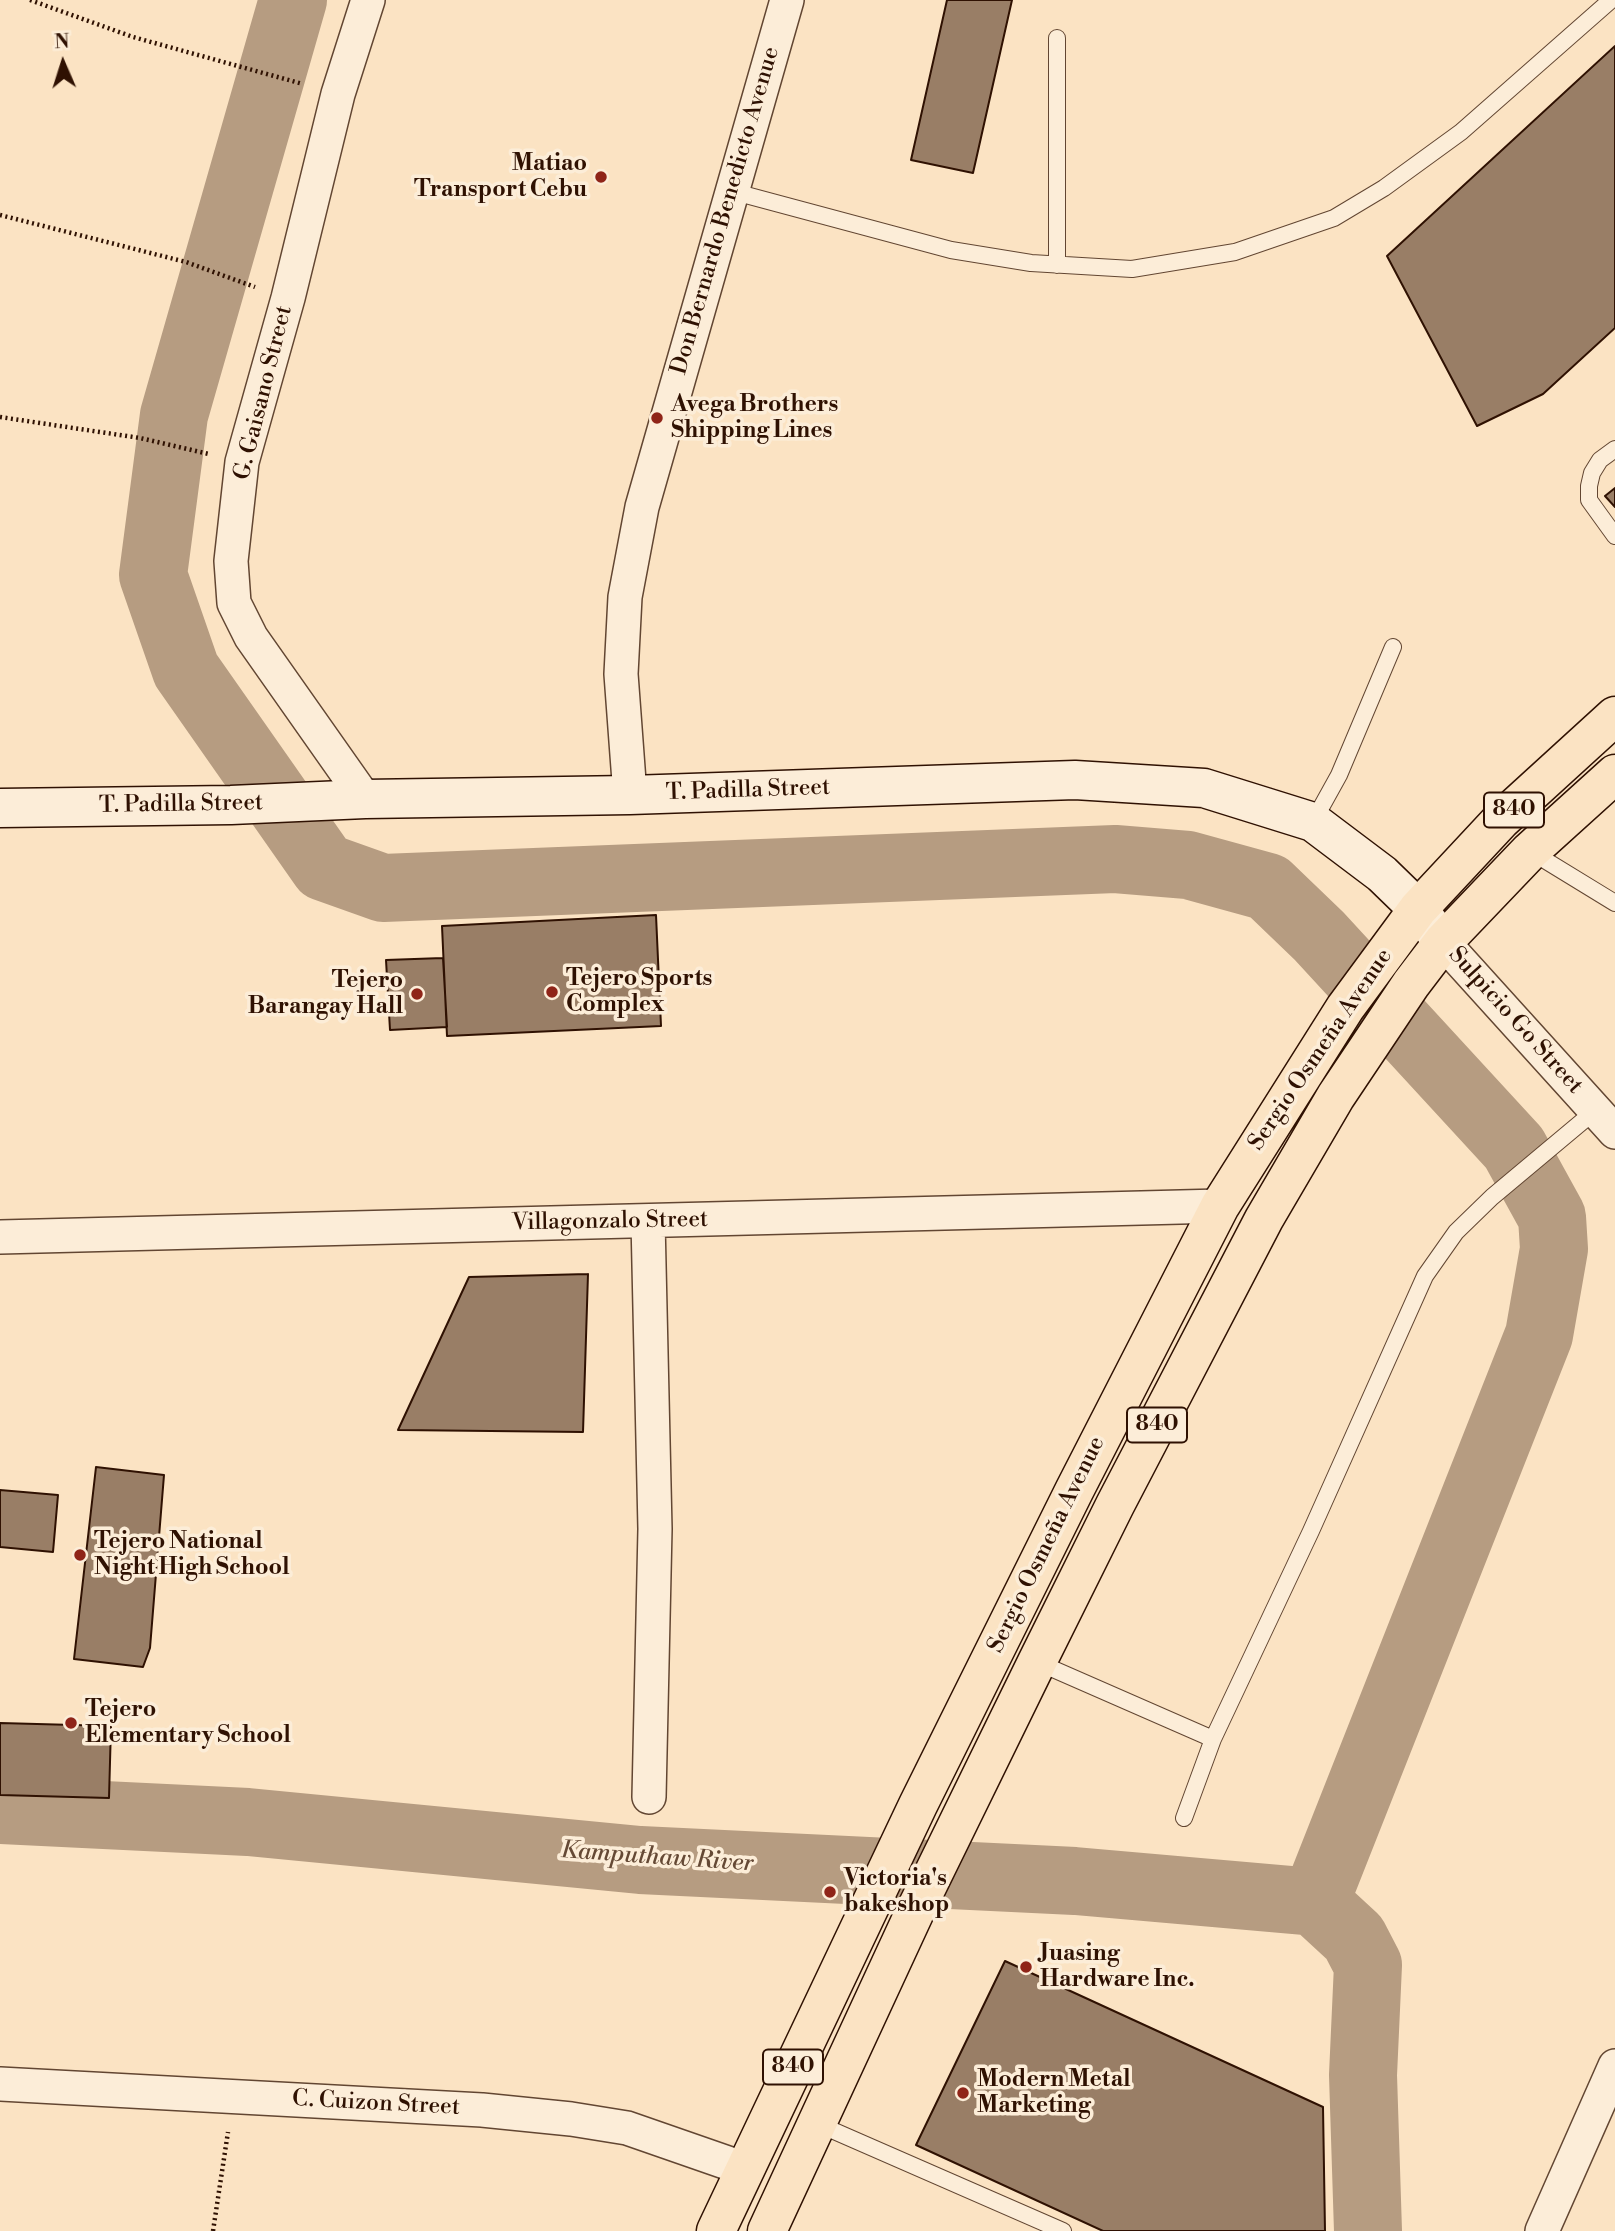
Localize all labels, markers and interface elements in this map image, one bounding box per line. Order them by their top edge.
north arrow [28,28,98,98]
text: N [54,30,70,54]
street label: Don Bernardo Benedicto Avenue [666,44,786,378]
place label: Matiao Transport Cebu [414,150,587,204]
marker: Matiao Transport Cebu [593,169,609,185]
street label: G. Gaisano Street [229,303,299,483]
place label: Avega Brothers Shipping Lines [671,391,838,445]
marker: Avega Brothers Shipping Lines [649,410,665,426]
street label: T. Padilla Street [665,774,831,808]
street label: T. Padilla Street [99,790,263,820]
road number: 840 [1484,792,1544,828]
street label: Sulpicio Go Street [1442,942,1588,1100]
street label: Sergio Osmeña Avenue [1243,944,1399,1156]
place label: Tejero Sports Complex [566,965,712,1019]
place label: Tejero Barangay Hall [248,967,403,1021]
marker: Tejero Sports Complex [544,984,560,1000]
marker: Tejero Barangay Hall [409,986,425,1002]
street label: Villagonzalo Street [512,1206,708,1238]
road number: 840 [1127,1408,1187,1442]
street label: Sergio Osmeña Avenue [983,1432,1111,1658]
place label: Tejero National Night High School [94,1528,290,1582]
marker: Tejero National Night High School [72,1547,88,1563]
place label: Tejero Elementary School [85,1696,291,1750]
marker: Tejero Elementary School [63,1715,79,1731]
water label: Kamputhaw River [560,1837,754,1879]
place label: Victoria's bakeshop [844,1865,949,1919]
marker: Victoria's bakeshop [822,1884,838,1900]
place label: Juasing Hardware Inc. [1040,1940,1195,1994]
marker: Juasing Hardware Inc. [1018,1959,1034,1975]
road number: 840 [763,2050,823,2084]
place label: Modern Metal Marketing [977,2066,1131,2120]
marker: Modern Metal Marketing [955,2085,971,2101]
street label: C. Cuizon Street [291,2086,461,2122]

